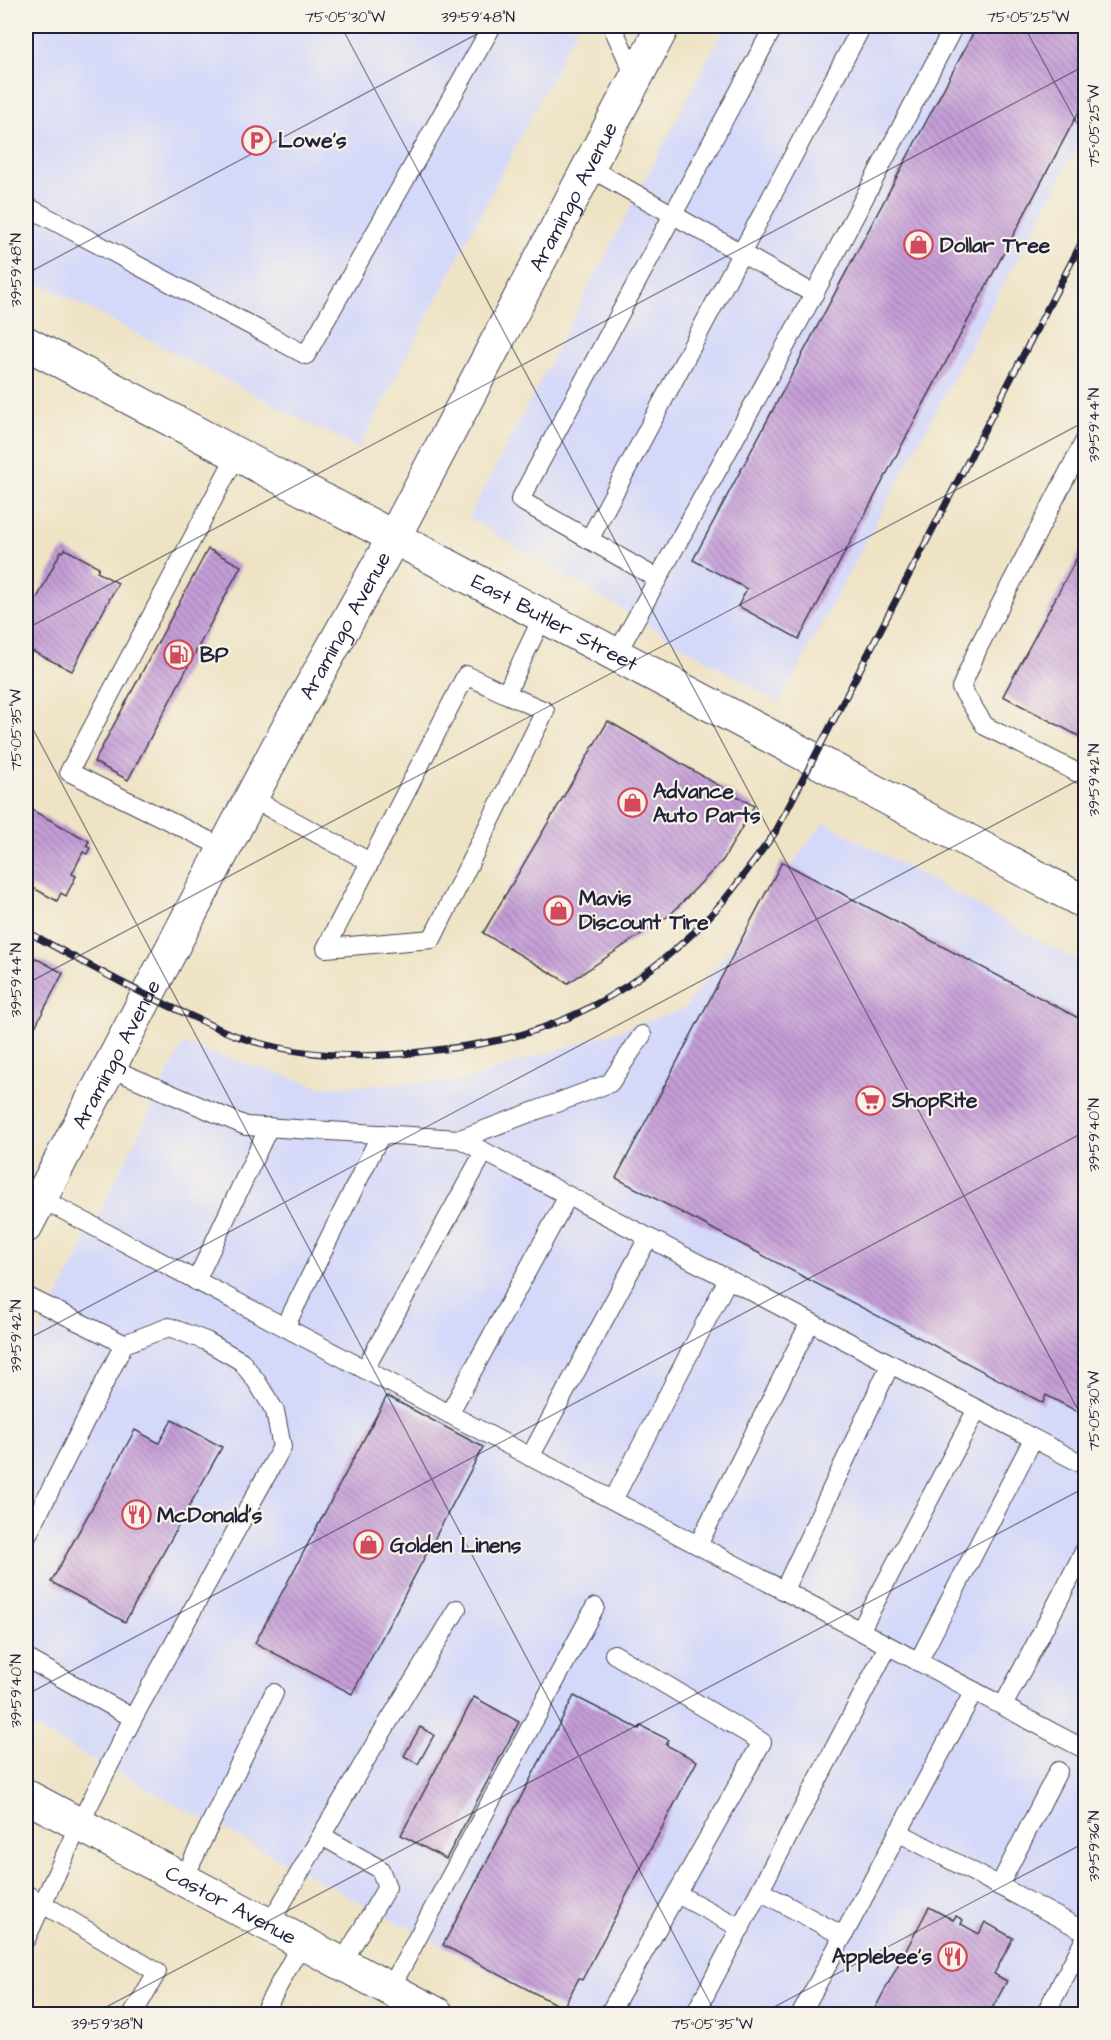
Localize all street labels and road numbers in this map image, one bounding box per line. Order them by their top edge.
street label: Aramingo Avenue [522,117,625,276]
street label: Aramingo Avenue [293,546,398,705]
street label: East Butler Street [466,567,643,679]
street label: Aramingo Avenue [65,975,168,1134]
street label: Castor Avenue [160,1858,301,1952]

